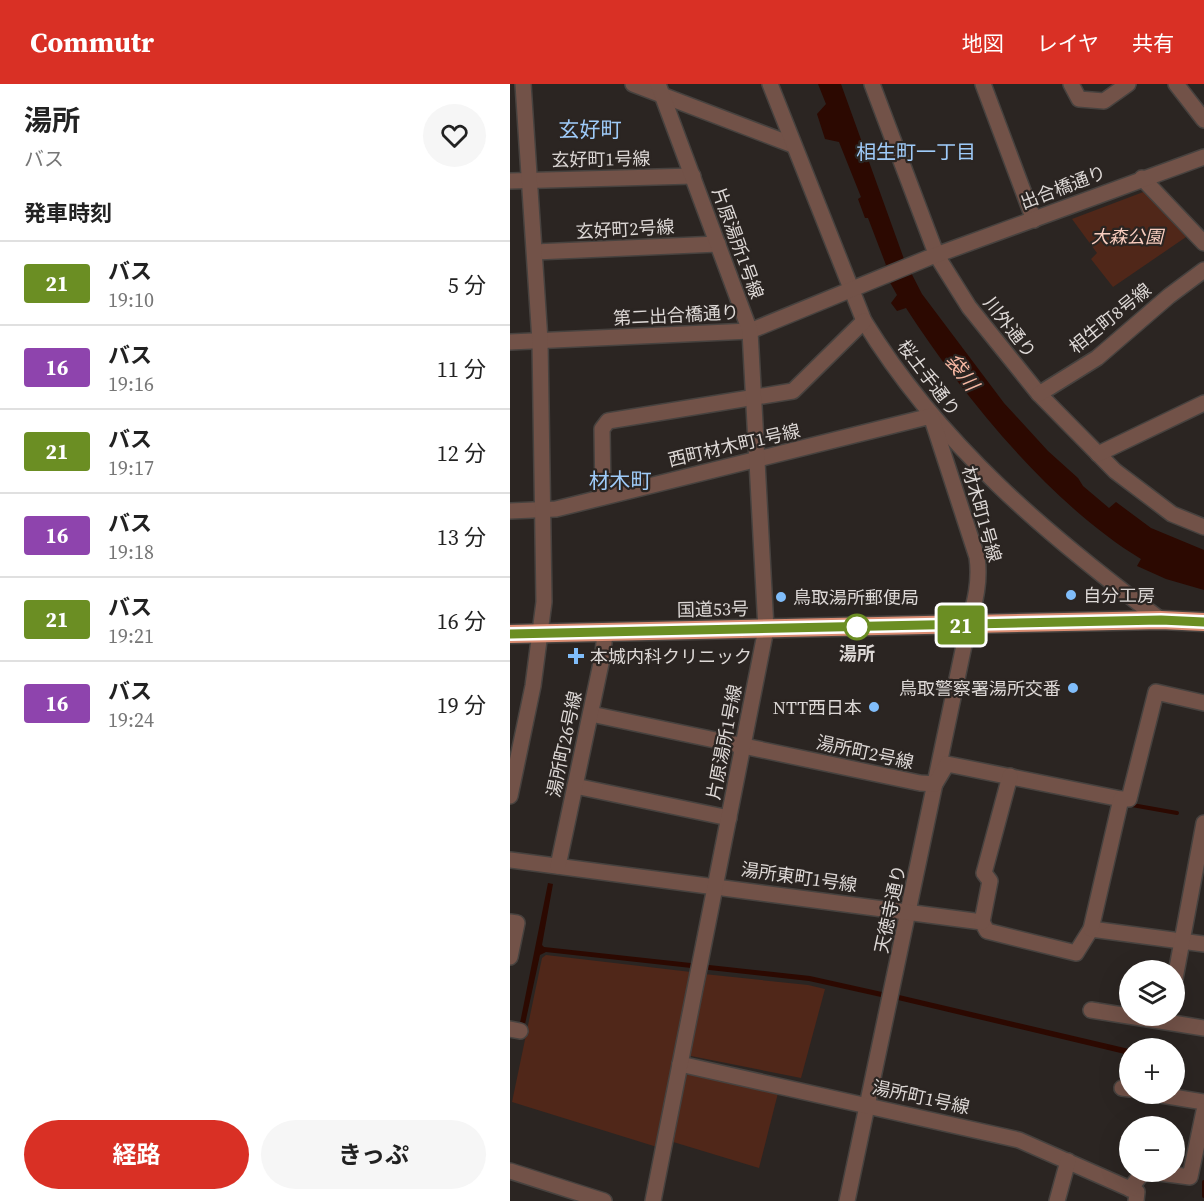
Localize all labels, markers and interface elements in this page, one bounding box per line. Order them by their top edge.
text: Commutr [30,23,154,61]
text: 地図 [962,29,1004,58]
text: レイヤ [1037,29,1099,58]
text: 共有 [1132,29,1174,58]
text: 湯所 [24,101,80,139]
button: heart [423,104,486,167]
district label: 玄好町 [559,115,622,144]
district label: 相生町一丁目 [856,138,976,166]
text: バス [24,145,64,173]
street label: 玄好町1号線 [551,146,651,172]
street label: 出合橋通り [1017,159,1109,215]
street label: 片原湯所1号線 [706,184,770,302]
text: 発車時刻 [24,198,112,228]
street label: 玄好町2号線 [575,214,675,244]
park label: 大森公園 [1091,224,1166,249]
text: バス [108,256,152,286]
text: 21 [46,269,68,298]
text: 5 分 [448,270,486,300]
street label: 相生町8号線 [1064,277,1156,359]
text: 19:10 [108,286,154,314]
street label: 川外通り [978,291,1042,363]
street label: 第二出合橋通り [612,299,740,331]
street label: 桜土手通り [892,335,966,421]
text: バス [108,340,152,370]
water label: 袋川 [939,348,986,398]
text: 16 [46,353,68,382]
text: 11 分 [437,354,486,384]
text: 19:16 [108,370,154,398]
street label: 西町材木町1号線 [665,418,803,472]
text: バス [108,424,152,454]
text: 21 [46,437,68,466]
text: 12 分 [437,438,486,468]
text: 19:17 [108,454,154,482]
street label: 材木町1号線 [956,463,1008,565]
district label: 材木町 [589,466,652,495]
text: バス [108,508,152,538]
text: 16 [46,521,68,550]
text: 13 分 [437,522,486,552]
text: 19:18 [108,538,154,566]
place label: 自分工房 [1083,583,1155,608]
place label: 鳥取湯所郵便局 [793,585,919,610]
marker: 自分工房 [1064,588,1078,602]
marker: 鳥取湯所郵便局 [774,590,788,604]
text: バス [108,592,152,622]
street label: 国道53号 [677,596,749,622]
text: 21 [46,605,68,634]
text: 16 分 [437,606,486,636]
line badge: 21 [934,606,988,644]
text: 21 [950,611,972,640]
marker: 湯所 [844,614,870,640]
text: 19:21 [108,622,154,650]
place label: 湯所 [839,641,875,666]
place label: 本城内科クリニック [590,644,752,669]
marker: 本城内科クリニック [567,647,585,665]
text: バス [108,676,152,706]
place label: 鳥取警察署湯所交番 [899,676,1061,701]
marker: 鳥取警察署湯所交番 [1066,681,1080,695]
street label: 片原湯所1号線 [701,682,747,802]
text: 16 [46,689,68,718]
street label: 湯所町26号線 [541,689,587,799]
text: 19 分 [437,690,486,720]
place label: NTT西日本 [773,695,862,720]
marker: NTT西日本 [867,700,881,714]
text: 19:24 [108,706,154,734]
street label: 湯所町2号線 [814,729,916,775]
street label: 湯所東町1号線 [739,856,859,898]
street label: 天徳寺通り [868,862,912,956]
map controls [1119,960,1185,1182]
button: layers [1119,960,1185,1026]
button: + [1119,1038,1185,1104]
street label: 湯所町1号線 [870,1074,972,1120]
button: − [1119,1116,1185,1182]
button: 経路 [24,1120,249,1189]
button: きっぷ [261,1120,486,1189]

